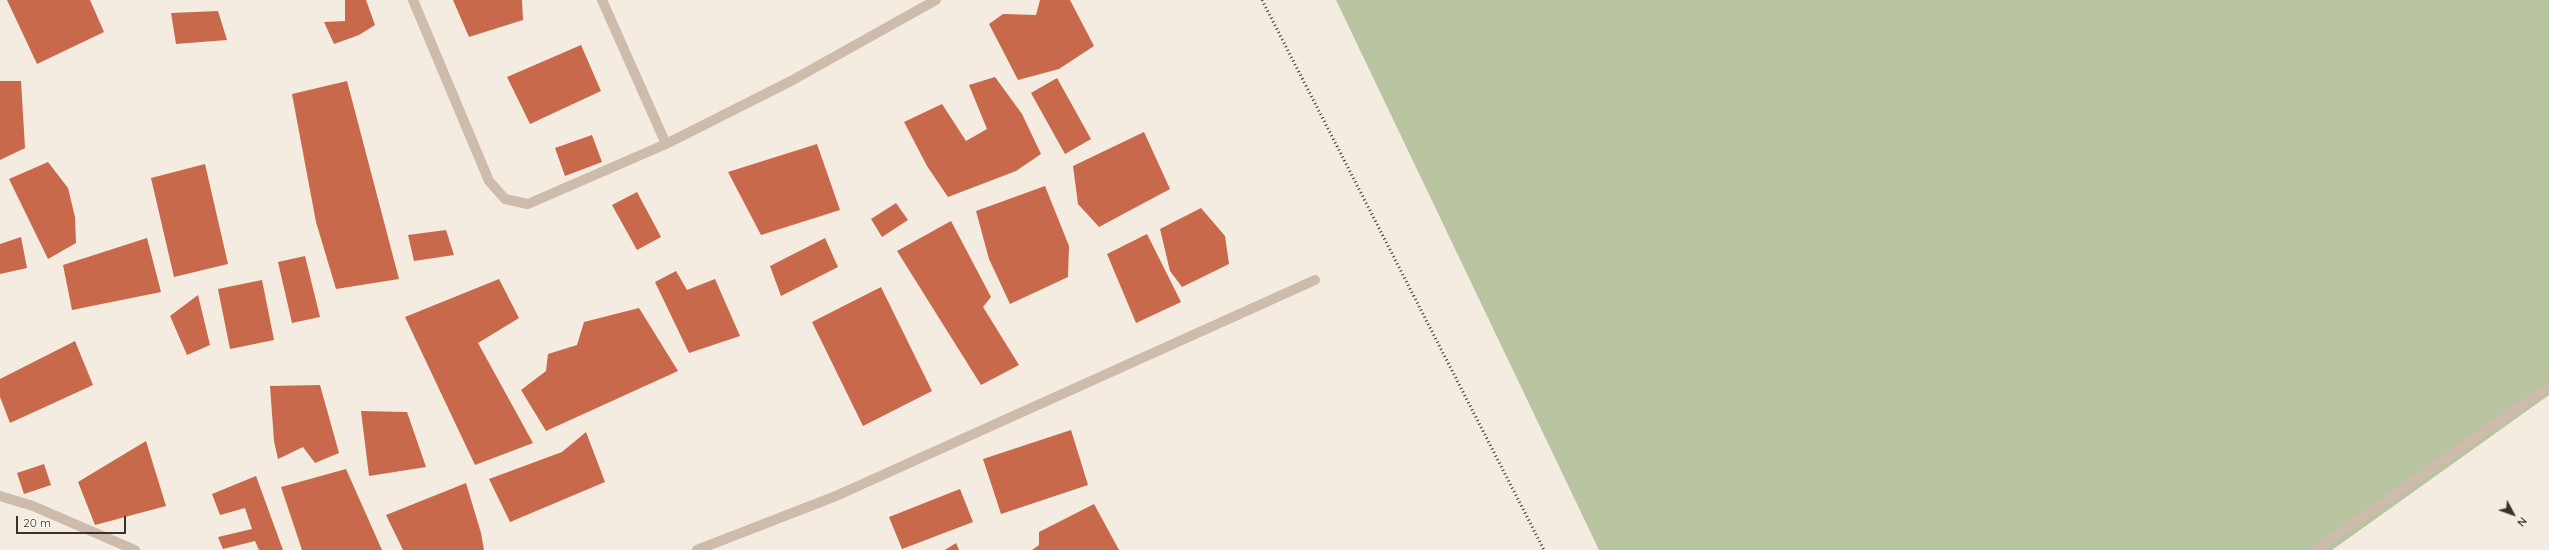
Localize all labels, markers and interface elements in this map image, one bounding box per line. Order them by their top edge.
north arrow [2493,494,2533,534]
scale bar [18,508,128,534]
text: N [2514,514,2530,530]
text: 20 m [23,515,51,530]

